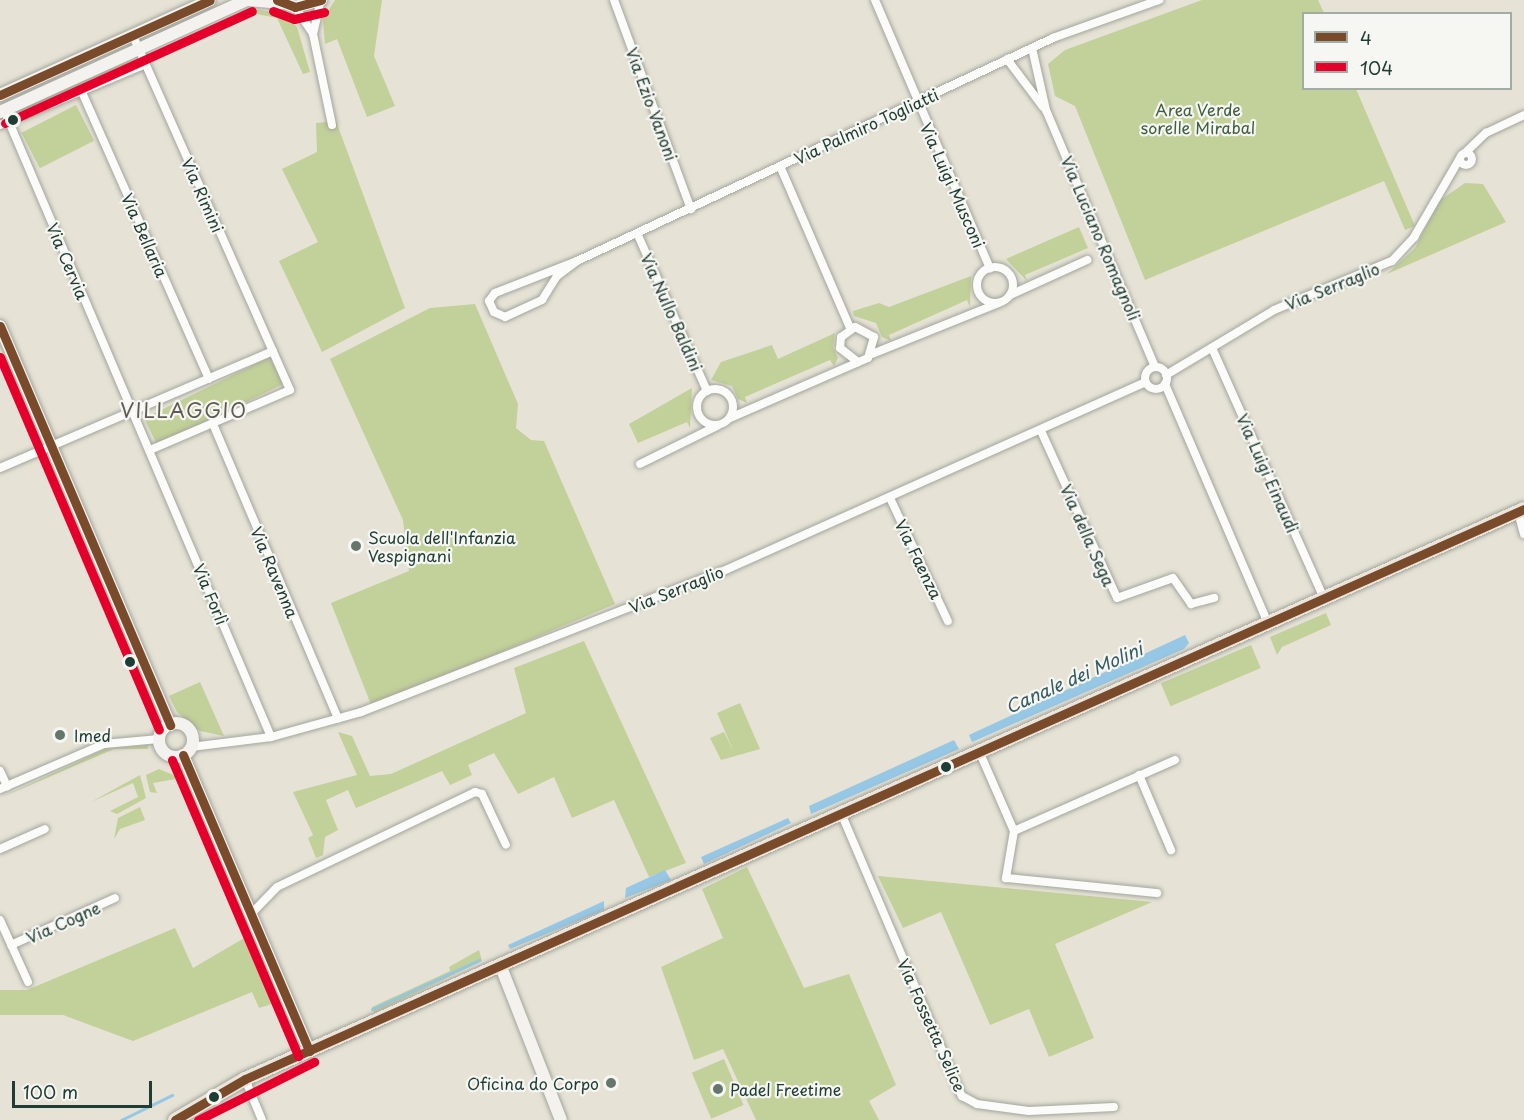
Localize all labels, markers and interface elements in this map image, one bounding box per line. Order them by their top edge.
legend [1302,12,1512,90]
text: 4 [1360,24,1372,51]
street label: Via Ezio Vanoni [623,45,681,163]
text: 104 [1360,54,1393,81]
street label: Via Palmiro Togliatti [791,84,941,168]
park label: Area Verde sorelle Mirabal [1141,99,1255,137]
unlabelled marker [7,114,19,126]
street label: Via Luigi Musconi [917,120,989,250]
street label: Via Luciano Romagnoli [1058,153,1144,323]
street label: Via Rimini [178,155,228,235]
street label: Via Bellaria [118,190,172,280]
street label: Via Cervia [43,220,93,302]
street label: Via Nullo Baldini [637,250,707,374]
street label: Via Serraglio [1282,258,1382,314]
district label: VILLAGGIO [121,398,247,422]
street label: Via Luigi Einaudi [1233,410,1303,536]
street label: Via della Sega [1057,481,1119,589]
street label: Via Faenza [892,517,946,601]
street label: Via Ravenna [247,524,303,620]
place label: Scuola dell'Infanzia Vespignani [368,527,518,565]
marker: Scuola dell'Infanzia Vespignani [349,539,363,553]
street label: Via Forlì [190,561,232,627]
street label: Via Serraglio [626,561,726,617]
water label: Canale dei Molini [1001,637,1147,719]
unlabelled marker [124,656,136,668]
place label: Imed [74,725,111,745]
marker: Imed [51,726,69,744]
unlabelled marker [940,761,952,773]
street label: Via Cogne [23,897,103,947]
street label: Via Fossetta Selice [894,956,970,1094]
scale bar [15,1069,154,1107]
place label: Oficina do Corpo [467,1073,599,1093]
marker: Oficina do Corpo [604,1076,618,1090]
text: 100 m [23,1078,78,1105]
place label: Padel Freetime [730,1079,842,1099]
marker: Padel Freetime [711,1082,725,1096]
unlabelled marker [208,1091,220,1103]

